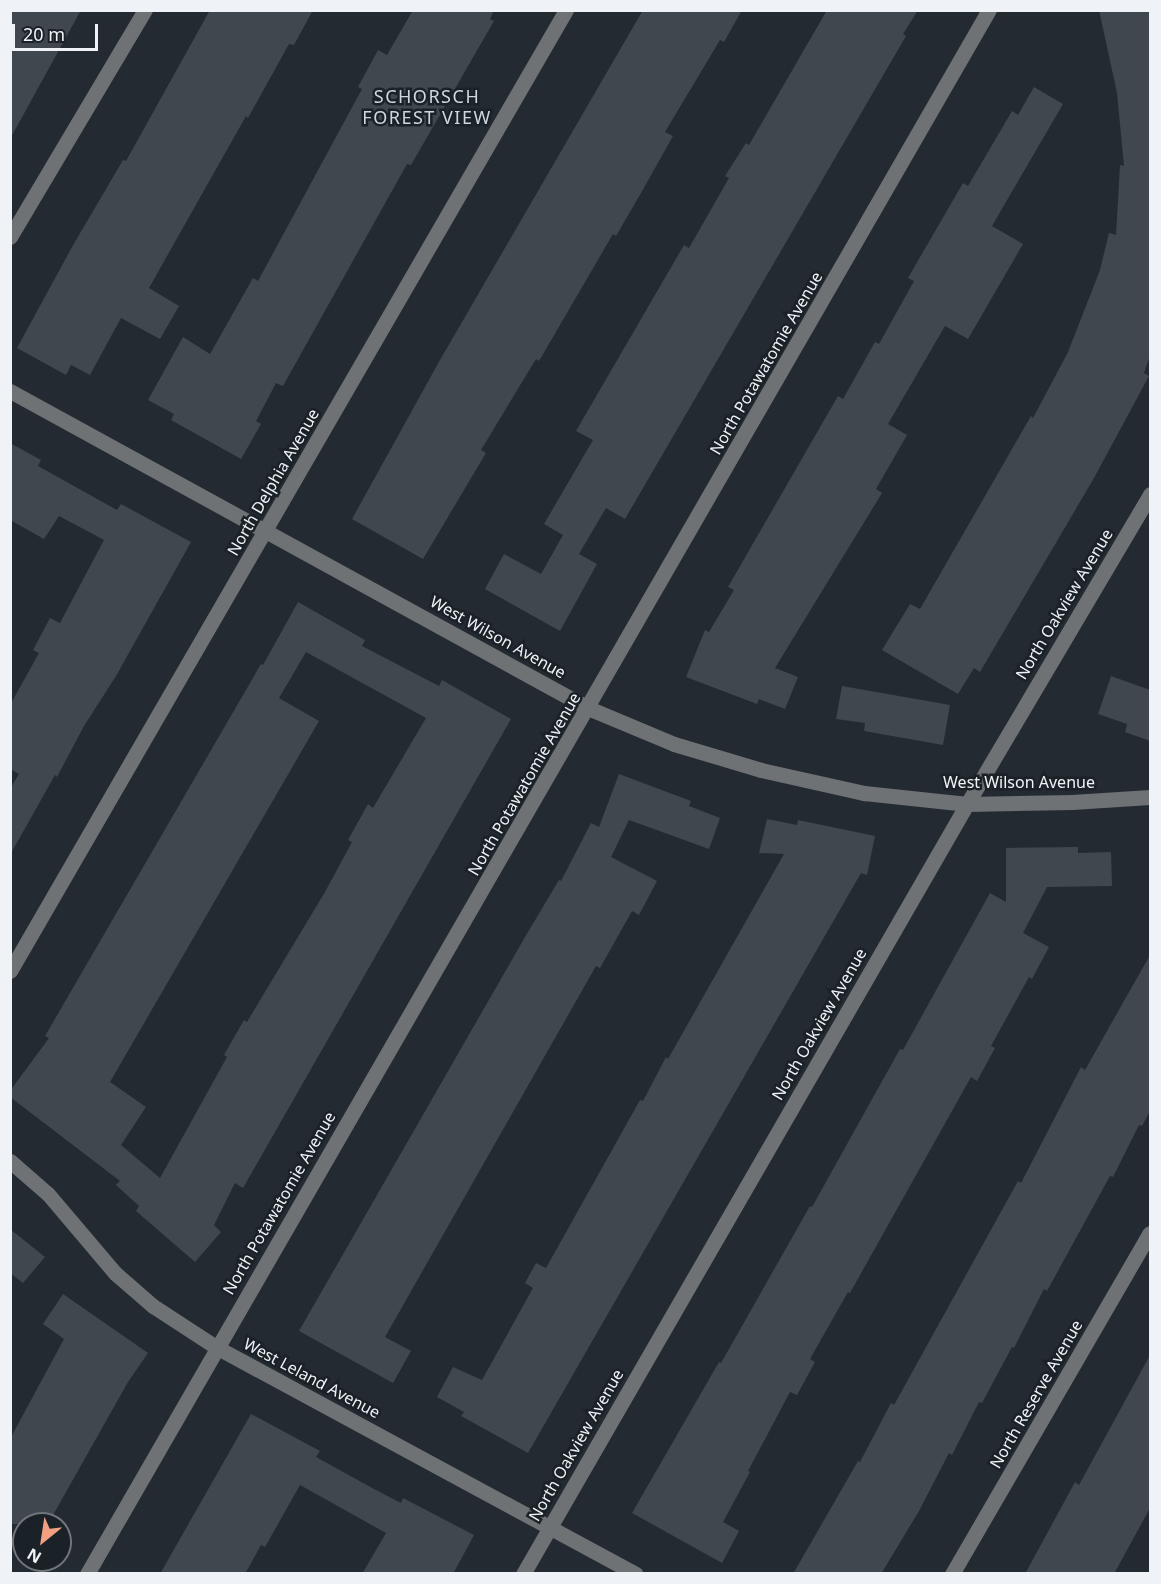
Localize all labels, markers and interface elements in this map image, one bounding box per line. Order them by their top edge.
scale bar [15,12,100,50]
text: 20 m [23,22,65,46]
district label: SCHORSCH FOREST VIEW [362,86,492,128]
street label: North Potawatomie Avenue [706,268,826,458]
street label: North Delphia Avenue [223,405,323,559]
street label: North Oakview Avenue [1011,525,1117,683]
street label: West Wilson Avenue [427,592,569,682]
street label: North Potawatomie Avenue [464,689,584,879]
street label: West Wilson Avenue [943,772,1095,792]
street label: North Oakview Avenue [768,945,870,1103]
street label: North Potawatomie Avenue [219,1108,339,1298]
street label: North Reserve Avenue [986,1316,1086,1472]
street label: West Leland Avenue [240,1334,384,1422]
street label: North Oakview Avenue [525,1366,627,1524]
north arrow [12,1512,72,1572]
text: N [23,1543,45,1569]

